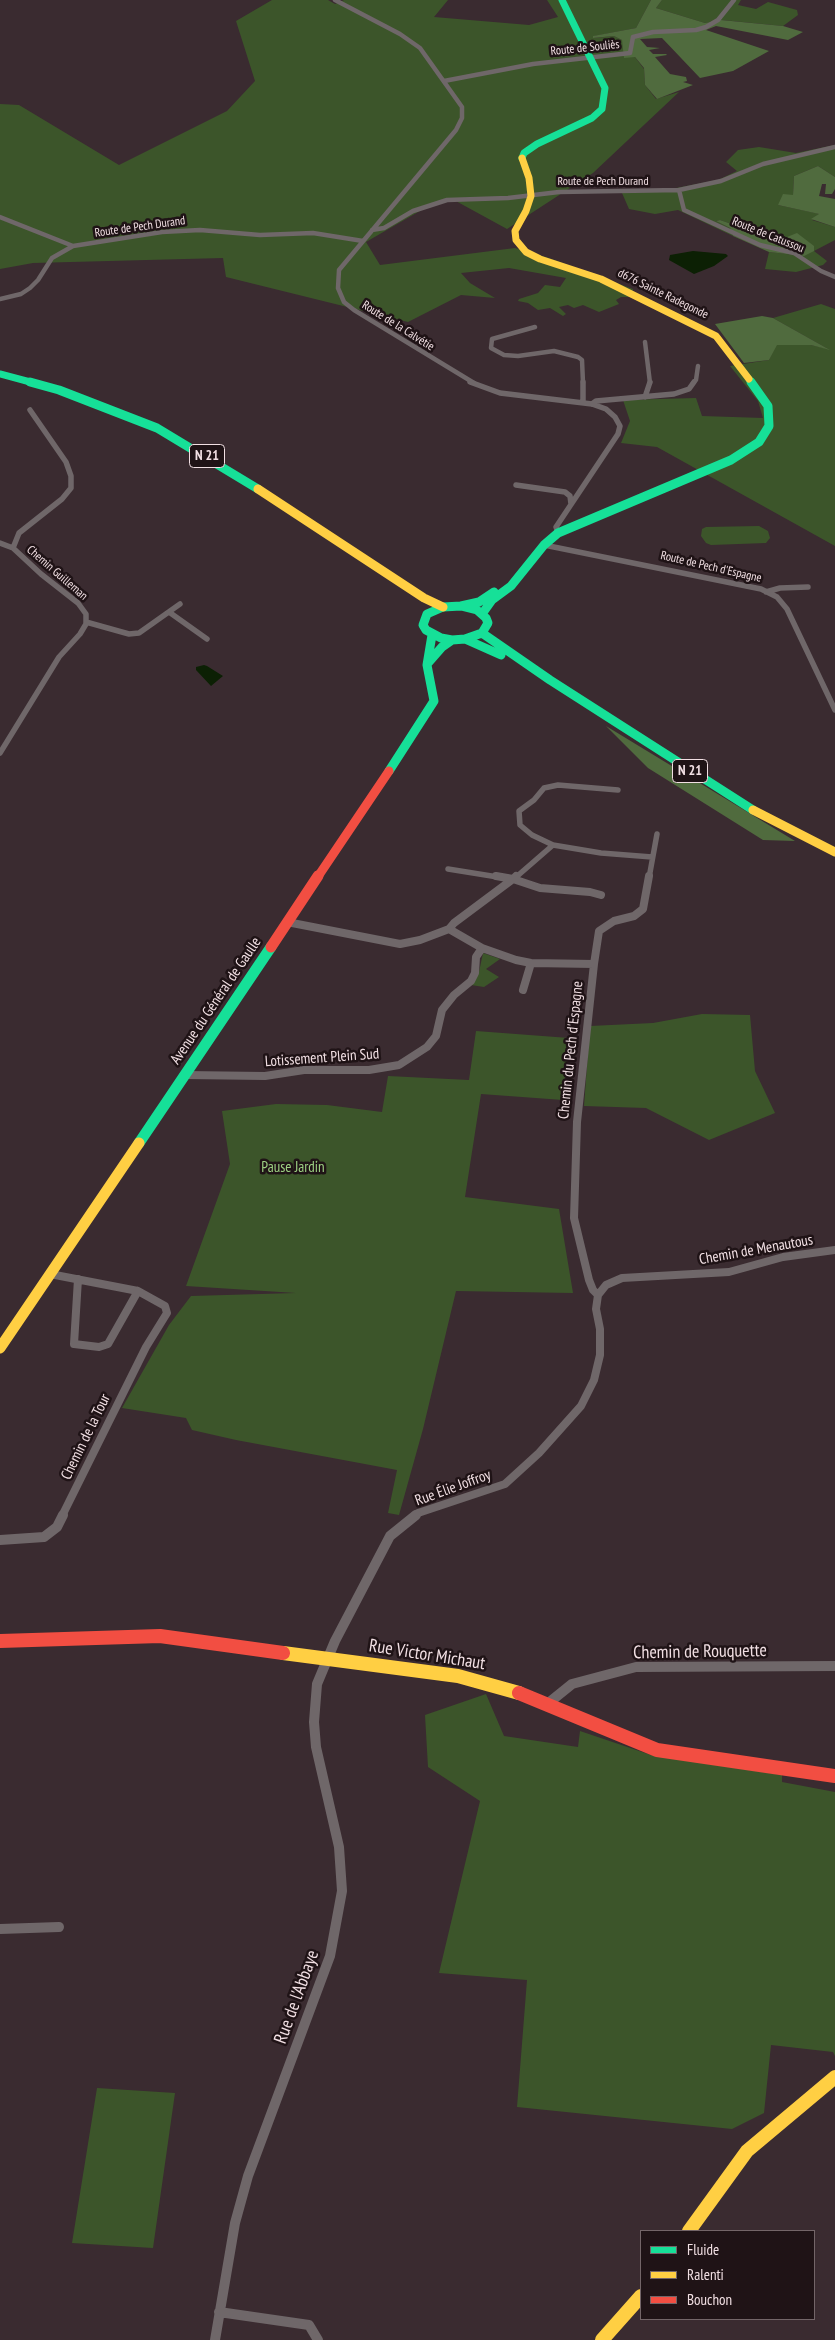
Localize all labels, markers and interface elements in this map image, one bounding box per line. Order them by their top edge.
street label: Route de Souliès [550,37,620,59]
street label: Route de Pech Durand [557,175,649,189]
street label: Route de Pech Durand [94,214,186,240]
street label: Route de Catussou [730,214,806,256]
street label: d676 Sainte Radegonde [615,266,711,322]
street label: Route de la Calvétie [359,298,437,354]
road number: N 21 [190,444,224,468]
street label: Chemin Guilleman [24,543,90,603]
street label: Route de Pech d'Espagne [659,548,763,586]
road number: N 21 [672,759,708,782]
street label: Avenue du Général de Gaulle [167,934,265,1068]
street label: Chemin du Pech d'Espagne [555,980,587,1120]
street label: Lotissement Plein Sud [264,1045,380,1071]
park label: Pause Jardin [261,1159,325,1177]
street label: Chemin de Menautous [698,1231,814,1269]
street label: Chemin de la Tour [57,1391,115,1483]
street label: Rue Élie Joffroy [413,1466,493,1510]
street label: Rue Victor Michaut [367,1635,487,1675]
street label: Chemin de Rouquette [633,1640,767,1664]
street label: Rue de l'Abbaye [270,1947,324,2047]
legend [640,2230,815,2320]
text: Fluide [687,2240,719,2259]
text: Ralenti [687,2265,724,2284]
text: Bouchon [687,2290,732,2309]

